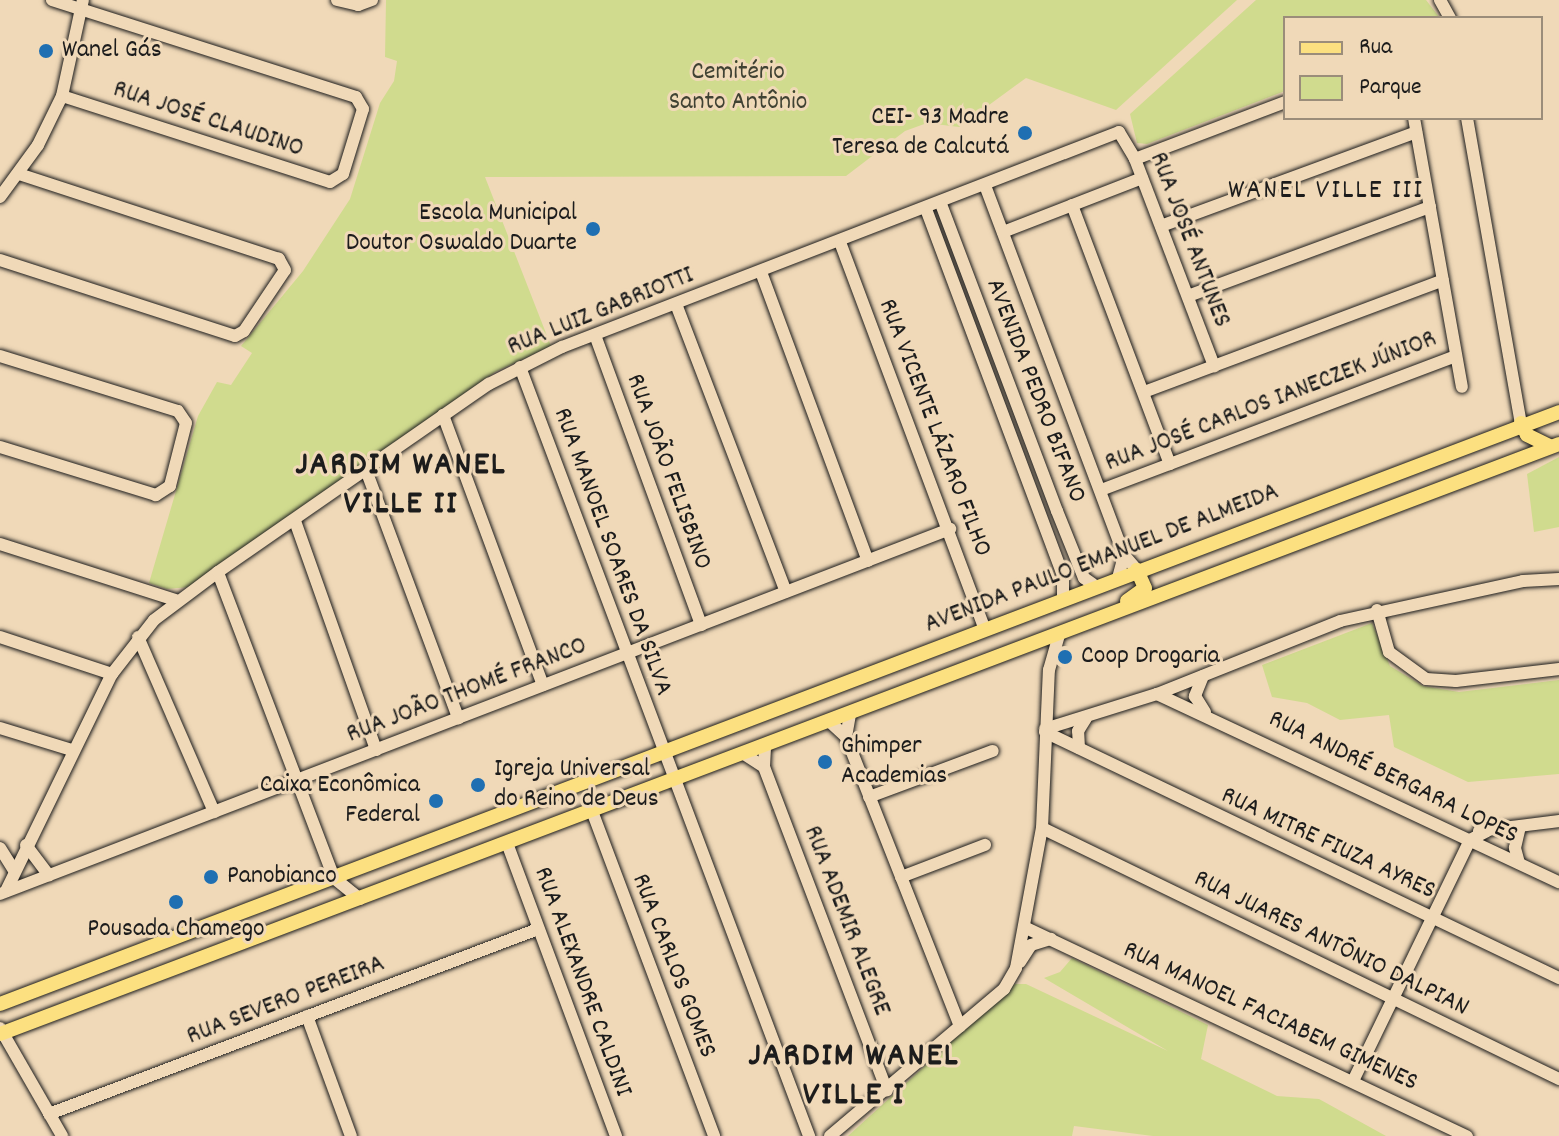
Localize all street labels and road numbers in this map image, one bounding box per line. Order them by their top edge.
street label: RUA JOSÉ CLAUDINO [109,75,307,165]
street label: RUA JOSÉ ANTUNES [1141,148,1237,332]
street label: RUA LUIZ GABRIOTTI [503,260,699,364]
street label: AVENIDA PEDRO BIFANO [978,275,1092,507]
street label: RUA VICENTE LÁZARO FILHO [870,295,998,561]
street label: RUA JOSÉ CARLOS IANECZEK JÚNIOR [1101,324,1441,480]
street label: RUA JOÃO FELISBINO [618,370,718,574]
street label: RUA MANOEL SOARES DA SILVA [545,404,679,700]
street label: AVENIDA PAULO EMANUEL DE ALMEIDA [921,477,1283,641]
street label: RUA JOÃO THOMÉ FRANCO [342,631,592,751]
street label: RUA ANDRÉ BERGARA LOPES [1263,704,1523,852]
street label: RUA MITRE FIUZA AYRES [1216,781,1440,907]
street label: RUA ADEMIR ALEGRE [795,822,897,1020]
street label: RUA ALEXANDRE CALDINI [526,863,638,1101]
street label: RUA JUARES ANTÔNIO DALPIAN [1188,864,1474,1024]
street label: RUA CARLOS GOMES [624,870,722,1062]
street label: RUA MANOEL FACIABEM GIMENES [1118,935,1422,1099]
street label: RUA SEVERO PEREIRA [183,949,389,1053]

